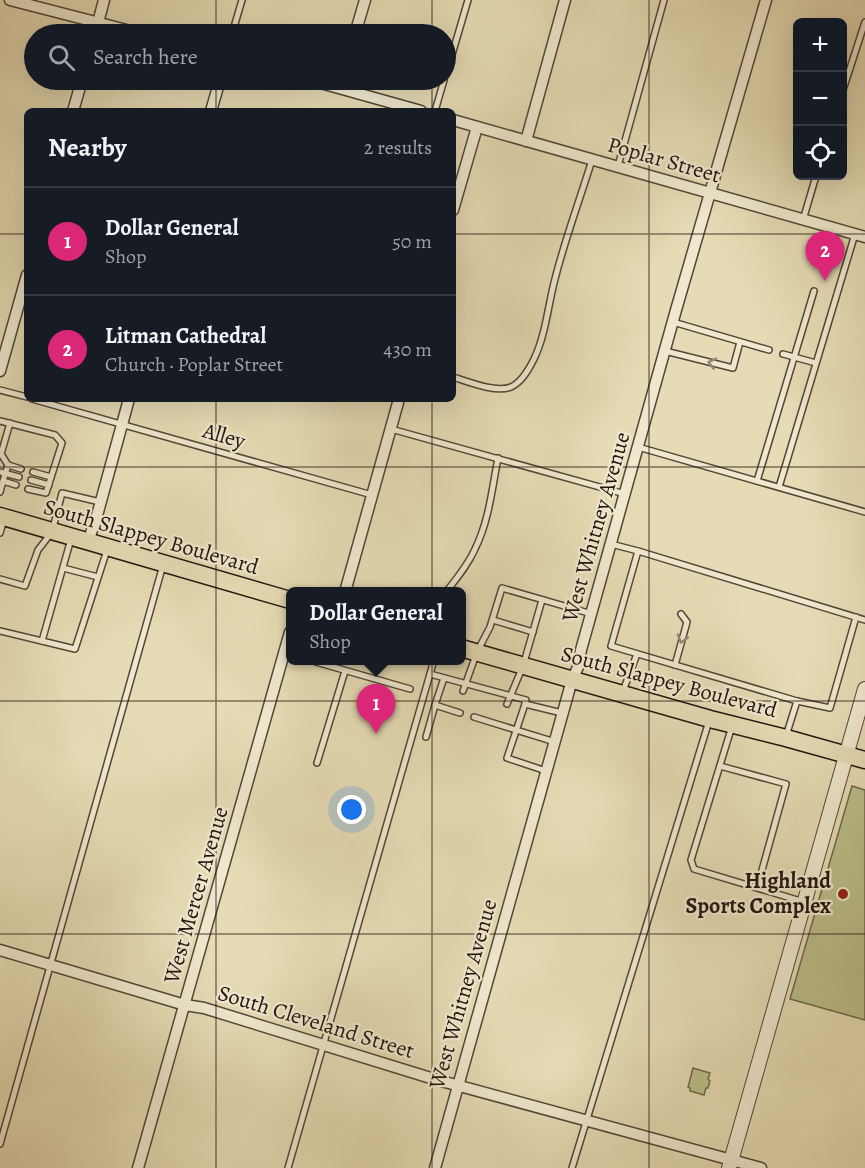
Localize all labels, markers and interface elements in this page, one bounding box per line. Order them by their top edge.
map controls [793,18,847,180]
button: + [793,18,847,72]
search box [24,24,456,90]
icon: search [45,41,78,74]
text: Search here [93,42,198,72]
button: − [793,72,847,126]
button: locate [793,126,847,180]
text: Nearby [48,130,127,165]
street label: Poplar Street [604,130,724,190]
text: 2 results [364,134,432,161]
text: Dollar General [105,213,239,243]
text: 1 [64,228,71,255]
text: 50 m [392,228,432,255]
pin: 2 [806,232,844,281]
text: Shop [105,243,147,270]
text: Litman Cathedral [105,321,266,351]
text: 2 [63,336,72,363]
text: 430 m [383,336,432,363]
text: Church · Poplar Street [105,351,283,378]
one-way arrow [707,357,717,370]
street label: Alley [198,415,249,456]
street label: West Whitney Avenue [554,429,637,626]
street label: South Slappey Boulevard [40,492,262,582]
popup [286,587,466,665]
text: Dollar General [309,598,443,628]
text: Shop [309,628,351,655]
one-way arrow [677,633,689,644]
street label: South Slappey Boulevard [558,639,781,725]
pin: 1 [356,684,395,734]
your location [337,795,366,824]
street label: West Mercer Avenue [156,803,236,988]
place label: Highland Sports Complex [685,866,831,921]
marker: Highland Sports Complex [836,887,850,901]
street label: West Whitney Avenue [421,896,504,1093]
street label: South Cleveland Street [214,978,418,1066]

